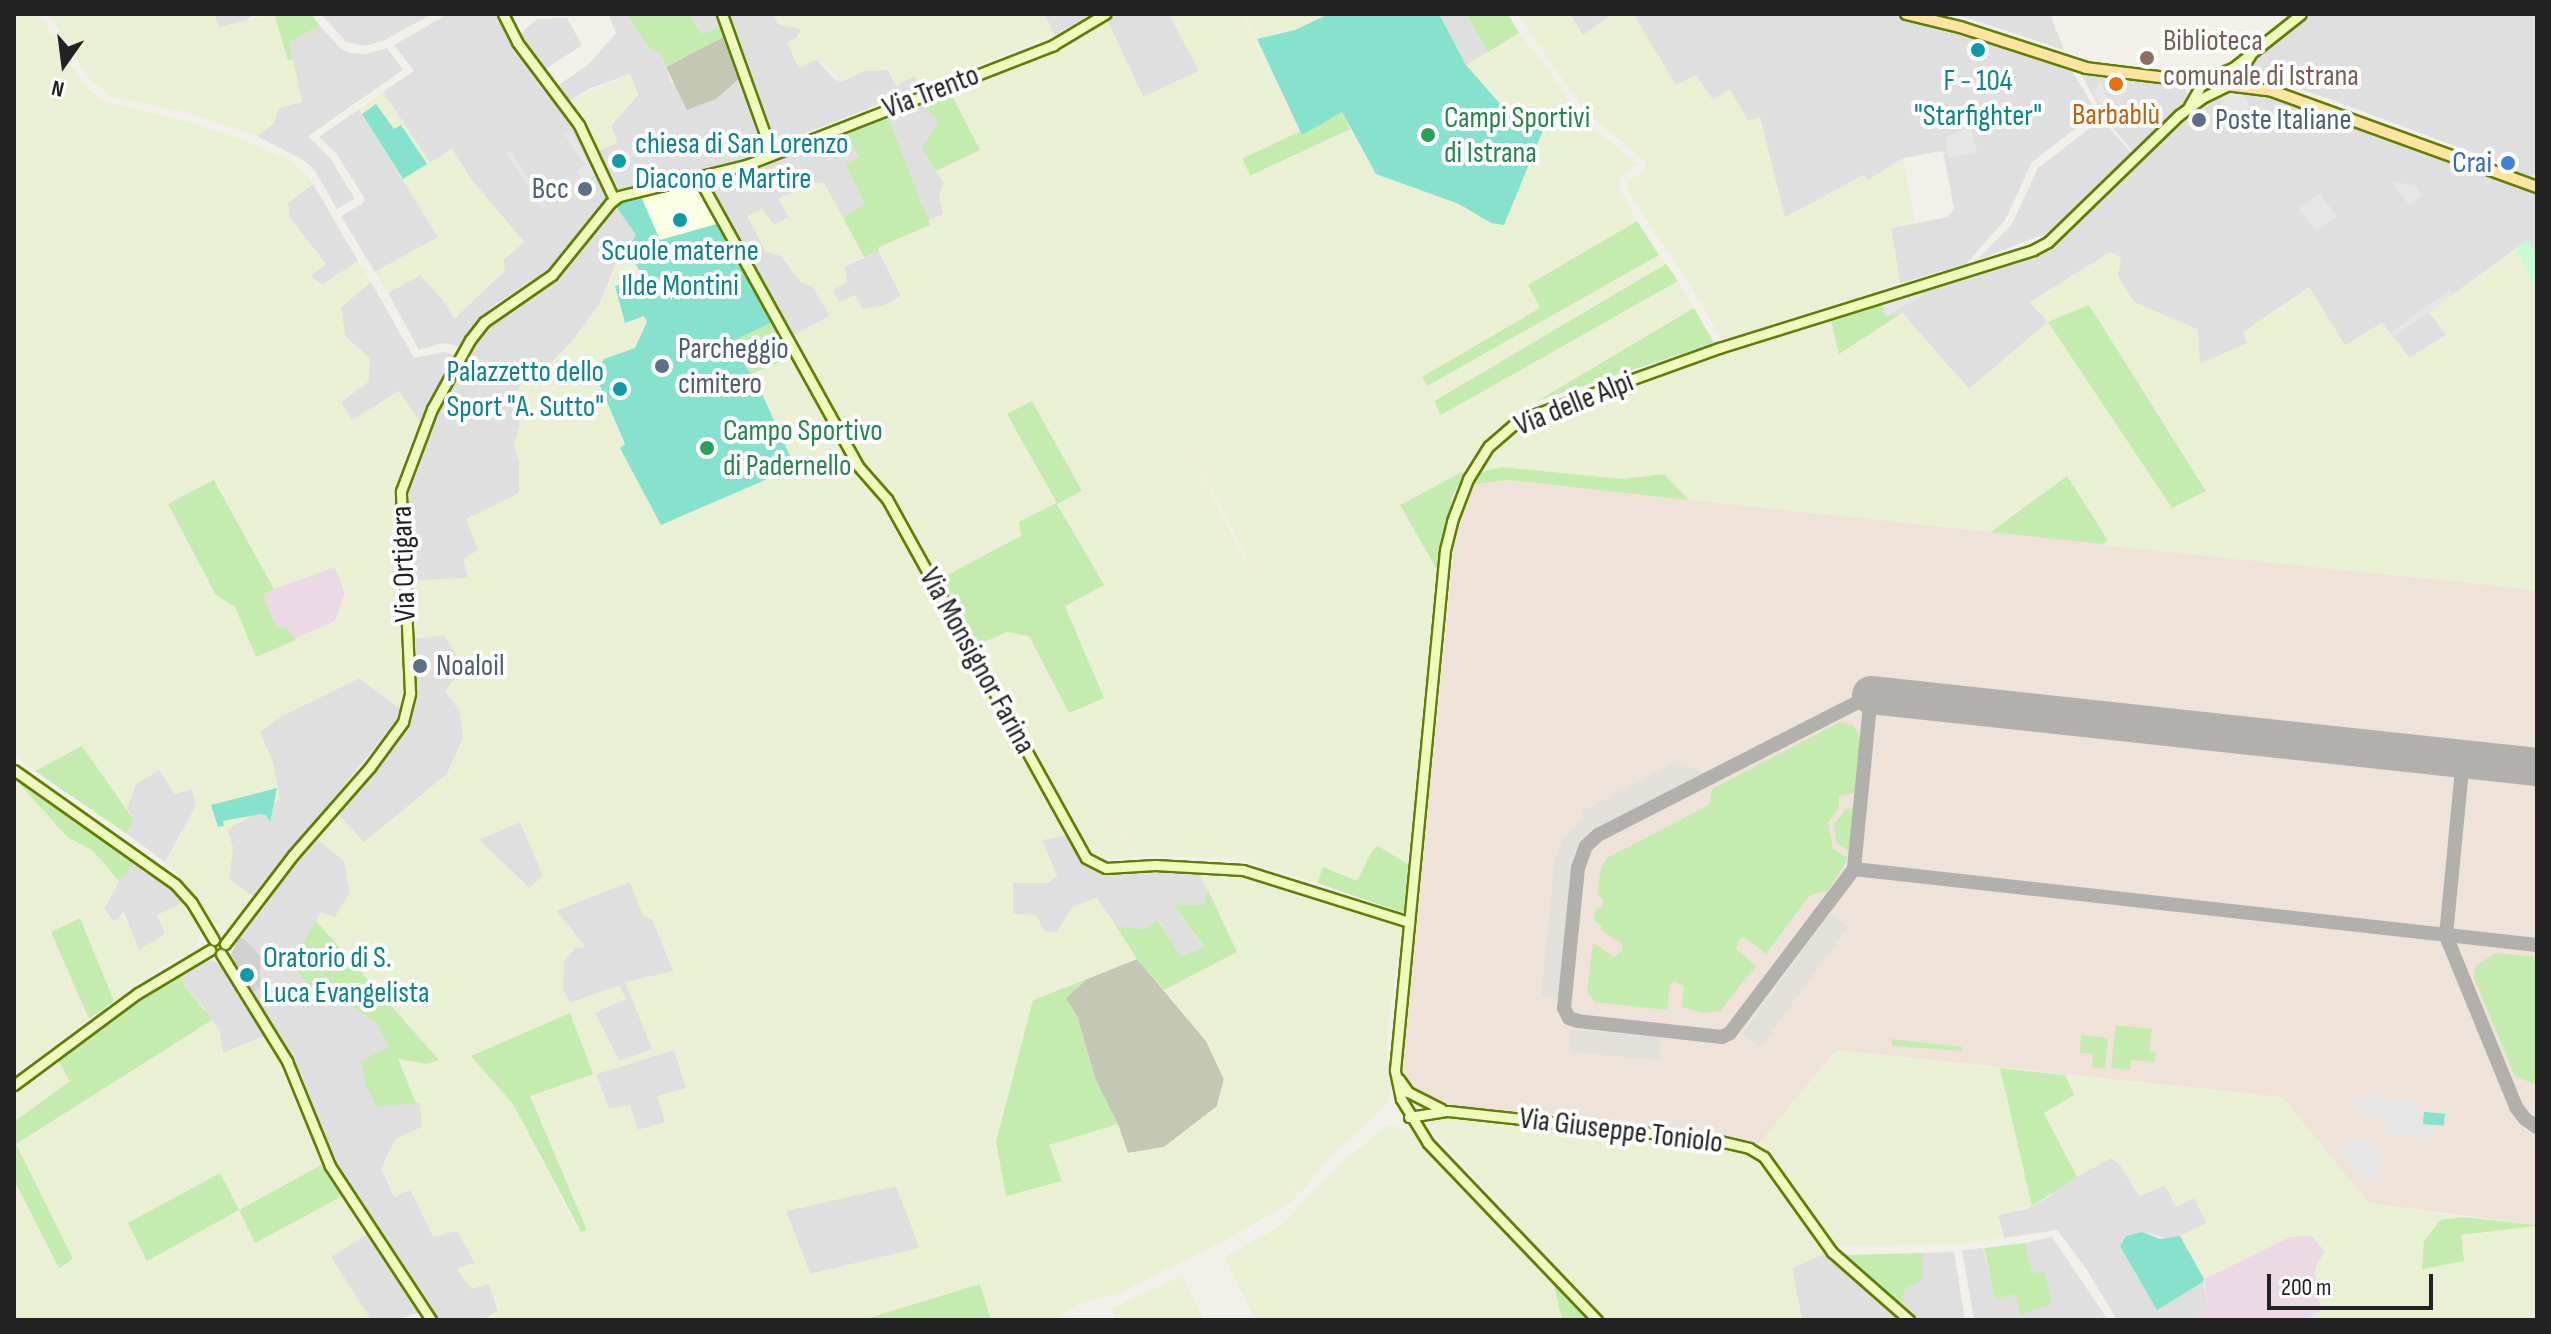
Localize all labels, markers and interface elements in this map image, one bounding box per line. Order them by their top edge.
place label: Biblioteca comunale di Istrana [2163,23,2359,94]
north arrow [24,24,104,104]
marker: F - 104 "Starfighter" [1969,41,1987,59]
marker: Biblioteca comunale di Istrana [2138,49,2156,67]
street label: Via Trento [878,57,984,127]
place label: F - 104 "Starfighter" [1914,63,2042,134]
text: N [49,73,67,102]
marker: Barbablù [2107,75,2125,93]
place label: Barbablù [2072,97,2160,133]
place label: Campi Sportivi di Istrana [1444,100,1590,170]
place label: Poste Italiane [2215,102,2351,138]
marker: Poste Italiane [2190,111,2208,129]
place label: chiesa di San Lorenzo Diacono e Martire [635,126,848,196]
marker: Campi Sportivi di Istrana [1419,126,1437,144]
place label: Crai [2452,145,2492,181]
marker: chiesa di San Lorenzo Diacono e Martire [610,152,628,170]
marker: Crai [2499,154,2517,172]
place label: Bcc [532,171,569,207]
marker: Bcc [576,180,594,198]
marker: Scuole materne Ilde Montini [671,211,689,229]
place label: Scuole materne Ilde Montini [601,233,759,304]
place label: Parcheggio cimitero [678,331,789,402]
place label: Palazzetto dello Sport "A. Sutto" [447,354,604,424]
marker: Parcheggio cimitero [653,357,671,375]
street label: Via delle Alpi [1509,364,1639,444]
marker: Palazzetto dello Sport "A. Sutto" [611,380,629,398]
place label: Campo Sportivo di Padernello [723,413,883,484]
marker: Campo Sportivo di Padernello [698,439,716,457]
street label: Via Ortigara [384,505,424,623]
street label: Via Monsignor Farina [911,562,1043,760]
place label: Noaloil [436,648,504,684]
marker: Noaloil [411,657,429,675]
place label: Oratorio di S. Luca Evangelista [263,940,429,1010]
marker: Oratorio di S. Luca Evangelista [238,966,256,984]
street label: Via Giuseppe Toniolo [1517,1101,1725,1161]
scale bar [2271,1258,2437,1308]
text: 200 m [2281,1273,2332,1302]

